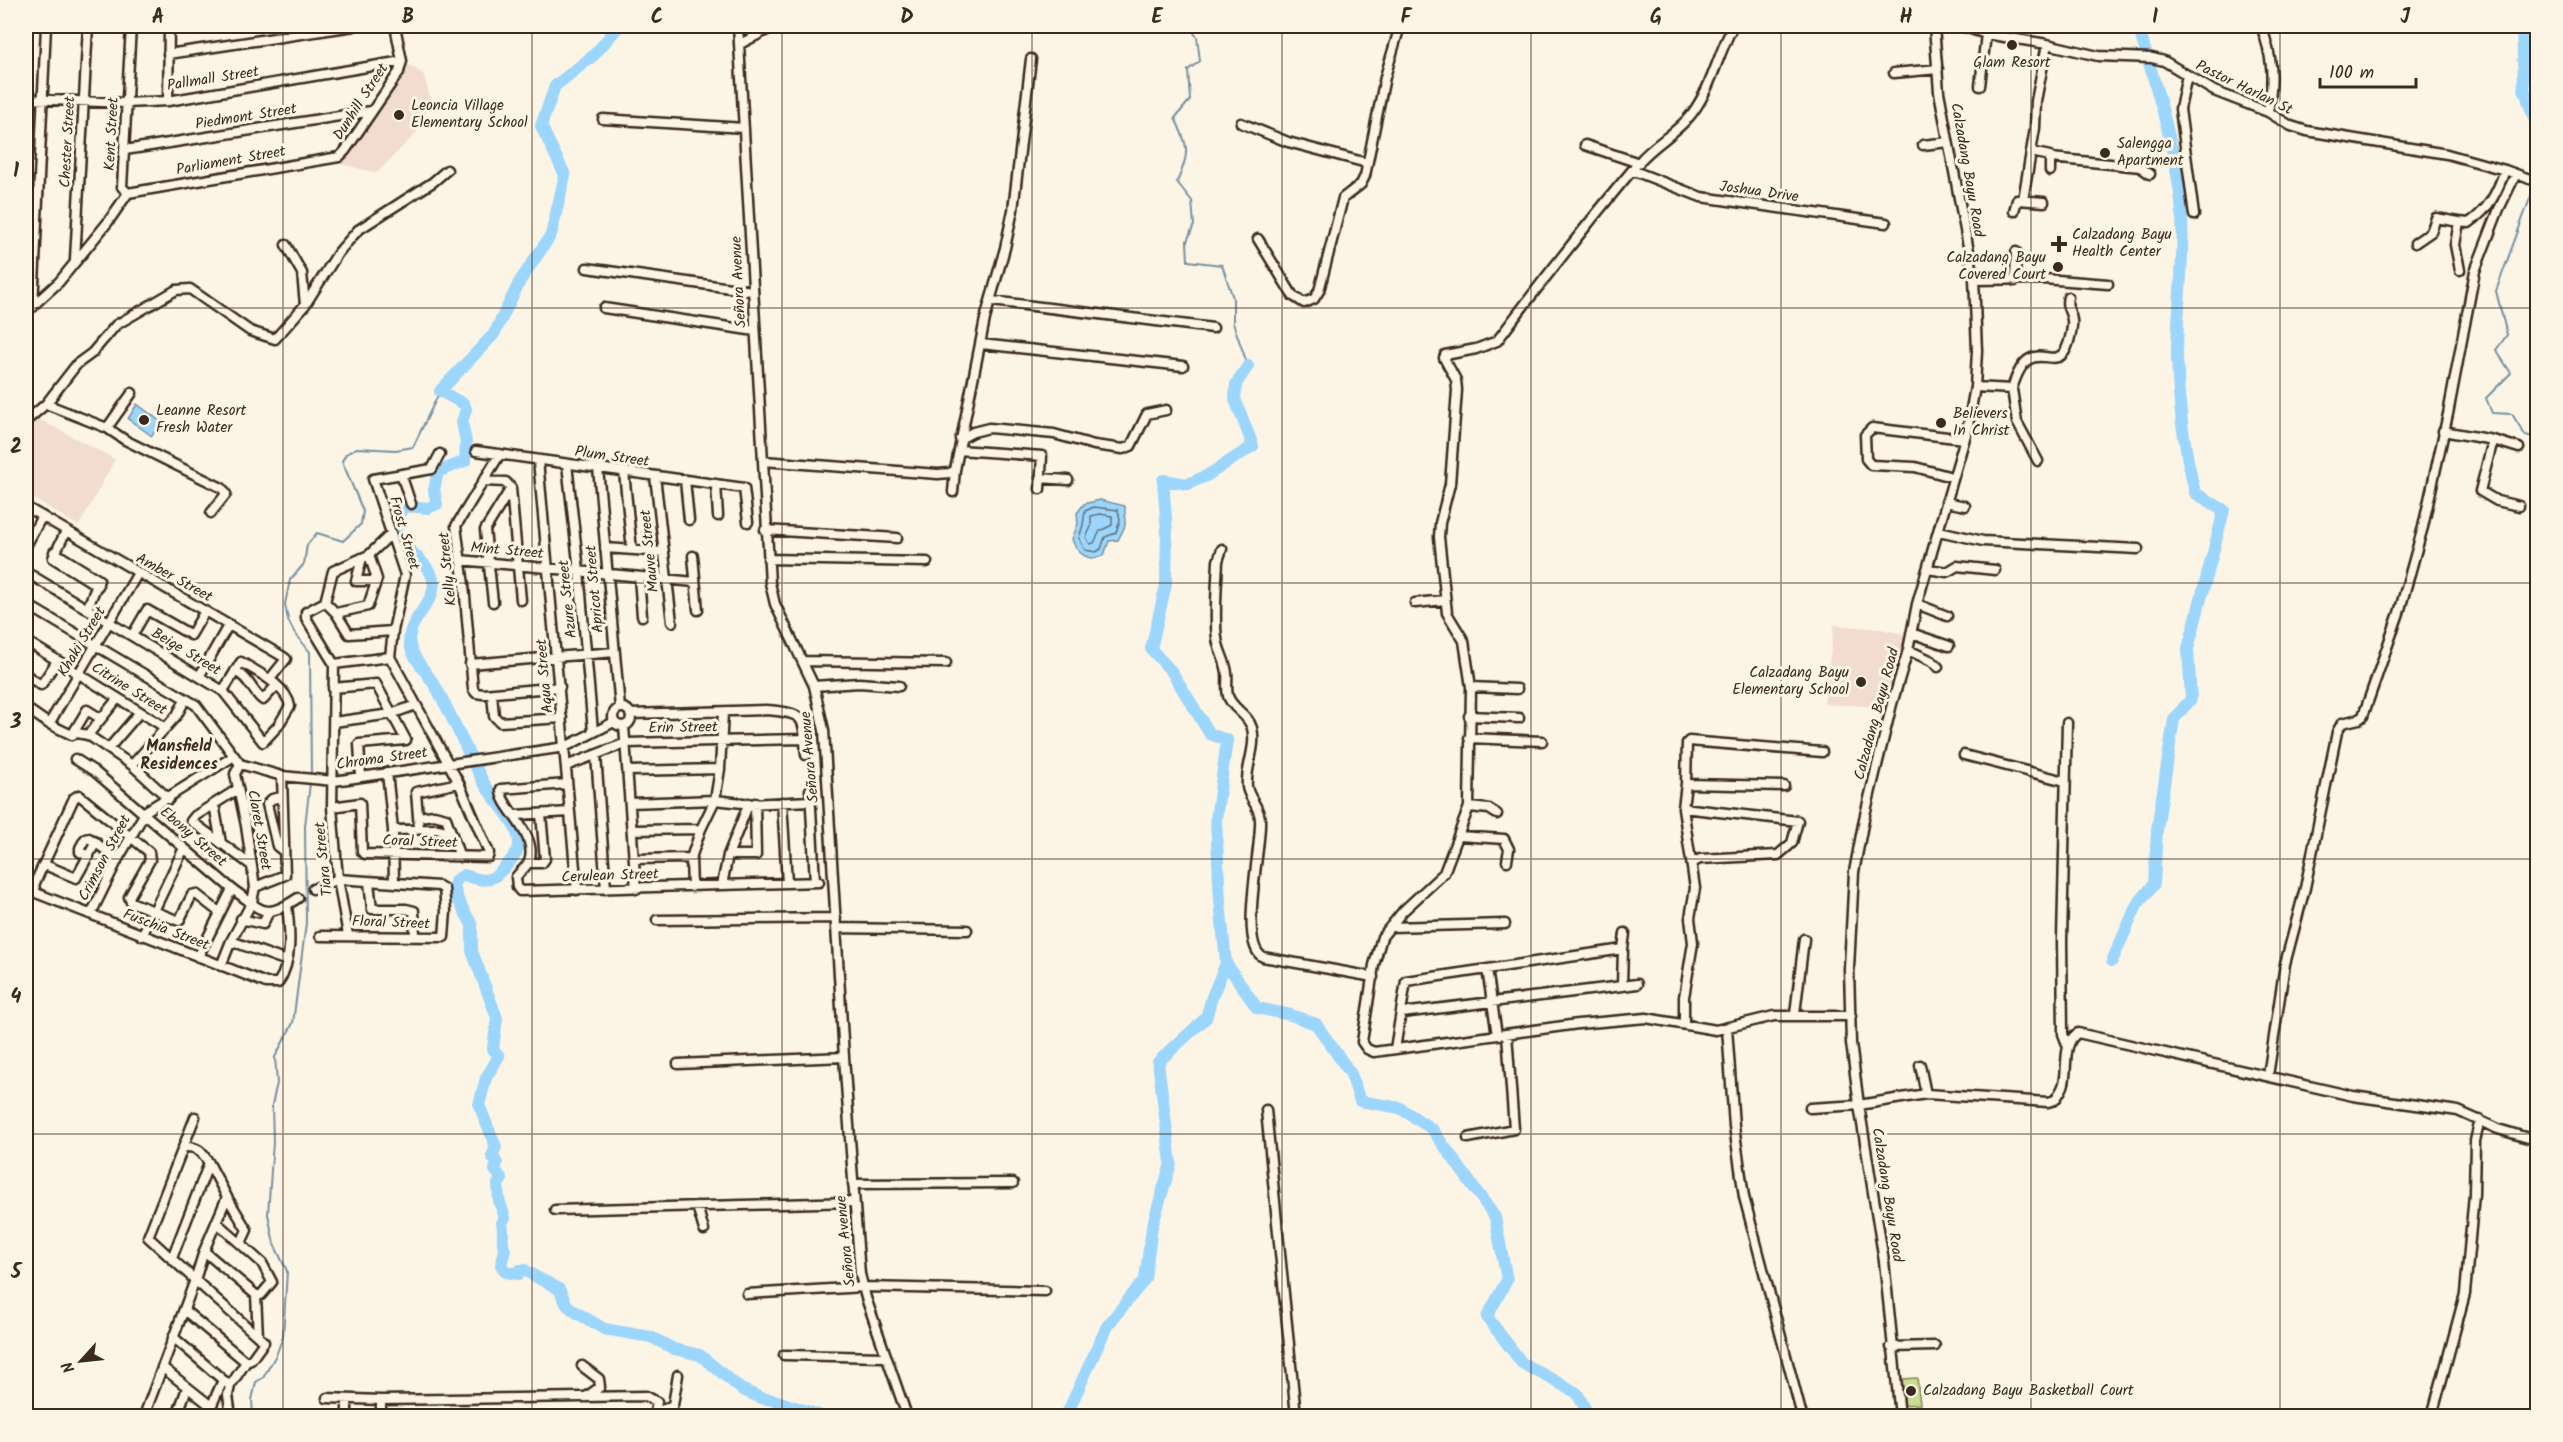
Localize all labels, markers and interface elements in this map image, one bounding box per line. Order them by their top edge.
text: A [152,2,164,34]
text: B [402,2,414,34]
text: C [651,2,663,34]
text: D [900,2,914,34]
text: E [1151,2,1163,34]
text: F [1401,2,1413,34]
text: G [1650,2,1662,34]
text: H [1899,2,1913,34]
text: I [2152,2,2158,34]
text: J [2400,2,2411,34]
marker: Glam Resort [2005,38,2019,52]
place label: Glam Resort [1973,51,2051,75]
scale bar [2320,51,2416,89]
street label: Pastor Harlan St [2191,54,2297,122]
street label: Dunhill Street [327,58,395,145]
text: 100 m [2329,59,2374,88]
street label: Pallmall Street [165,60,261,98]
place label: Leoncia Village Elementary School [411,94,528,135]
street label: Chester Street [54,95,82,188]
street label: Kent Street [98,96,126,171]
street label: Piedmont Street [193,97,299,137]
street label: Calzadang Bayu Road [1943,101,1991,240]
marker: Leoncia Village Elementary School [392,108,406,122]
place label: Salengga Apartment [2117,132,2184,173]
street label: Parliament Street [174,140,288,182]
marker: Salengga Apartment [2098,146,2112,160]
text: 1 [13,156,19,188]
street label: Joshua Drive [1718,175,1800,209]
place label: Calzadang Bayu Health Center [2072,223,2172,264]
street label: Señora Avenue [725,235,753,328]
marker: Calzadang Bayu Health Center [2050,235,2068,253]
place label: Calzadang Bayu Covered Court [1946,246,2046,287]
marker: Calzadang Bayu Covered Court [2051,260,2065,274]
place label: Leanne Resort Fresh Water [156,399,246,440]
place label: Believers In Christ [1953,402,2010,443]
marker: Leanne Resort Fresh Water [137,413,151,427]
marker: Believers In Christ [1934,416,1948,430]
text: 2 [10,432,22,464]
street label: Plum Street [573,440,651,474]
street label: Frost Street [382,493,426,573]
street label: Mauve Street [634,508,666,594]
street label: Kelly Street [432,531,464,607]
street label: Mint Street [469,536,545,566]
street label: Apricot Street [579,544,611,634]
street label: Amber Street [131,547,217,609]
street label: Azure Street [552,558,584,639]
street label: Khaki Street [51,602,113,682]
street label: Beige Street [146,622,226,682]
street label: Aqua Street [530,638,560,714]
street label: Calzadang Bayu Road [1848,645,1906,783]
street label: Citrine Street [86,656,172,722]
place label: Calzadang Bayu Elementary School [1732,661,1849,702]
marker: Calzadang Bayu Elementary School [1854,675,1868,689]
text: 3 [10,707,22,739]
street label: Señora Avenue [794,710,826,804]
street label: Erin Street [648,715,718,741]
district label: Mansfield Residences [140,734,218,777]
street label: Chroma Street [335,741,429,777]
street label: Claret Street [240,788,278,872]
street label: Ebony Street [154,801,232,873]
street label: Crimson Street [72,810,138,905]
street label: Tiara Street [308,820,340,897]
street label: Coral Street [382,829,458,855]
street label: Cerulean Street [561,862,659,890]
street label: Fuschia Street [119,903,213,958]
street label: Floral Street [352,910,431,936]
text: 4 [11,982,22,1014]
street label: Calzadang Bayu Road [1865,1126,1910,1265]
street label: Señora Avenue [829,1194,863,1288]
text: 5 [10,1257,23,1289]
north arrow [51,1331,111,1391]
text: N [56,1357,82,1377]
place label: Calzadang Bayu Basketball Court [1923,1379,2134,1403]
marker: Calzadang Bayu Basketball Court [1904,1384,1918,1398]

